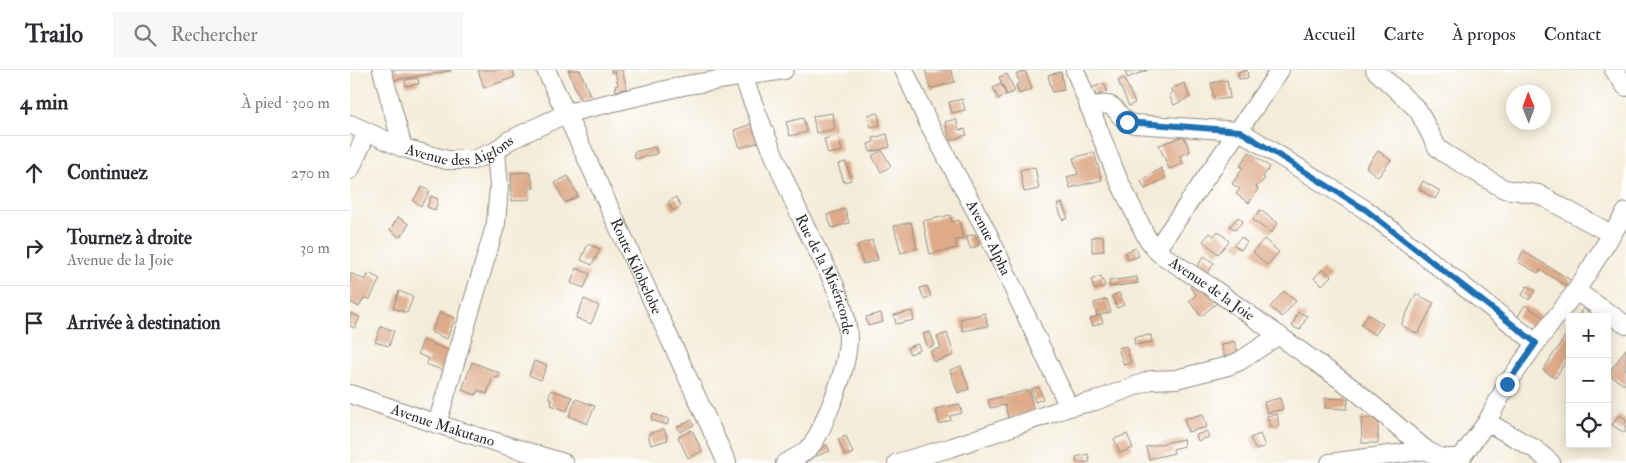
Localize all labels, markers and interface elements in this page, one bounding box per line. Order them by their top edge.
search box [113,12,463,57]
text: Trailo [25,19,83,50]
icon: search [131,21,159,49]
text: Rechercher [171,23,258,47]
text: Accueil [1303,23,1356,46]
text: Carte [1384,23,1424,46]
text: À propos [1452,23,1516,46]
text: Contact [1544,23,1601,46]
north arrow [1506,85,1551,130]
text: 4 min [20,89,68,116]
text: À pied · 300 m [242,93,330,113]
route start [1116,111,1139,134]
street label: Avenue des Aiglons [403,130,516,170]
icon: ahead [20,159,48,187]
text: Continuez [67,161,148,185]
text: 270 m [291,163,330,183]
street label: Avenue Alpha [962,196,1016,279]
street label: Rue de la Miséricorde [791,211,857,335]
street label: Route Kilobelobe [606,215,667,317]
text: Tournez à droite [67,226,192,250]
icon: right [20,234,48,262]
text: 30 m [300,238,330,258]
text: Avenue de la Joie [67,250,173,270]
street label: Avenue de la Joie [1165,252,1259,325]
icon: arrive [20,309,48,337]
text: Arrivée à destination [67,311,221,335]
map controls [1566,313,1611,448]
button: + [1566,313,1611,358]
button: − [1566,358,1611,403]
route end [1496,373,1519,396]
street label: Avenue Makutano [388,399,497,451]
button: locate [1566,403,1611,448]

